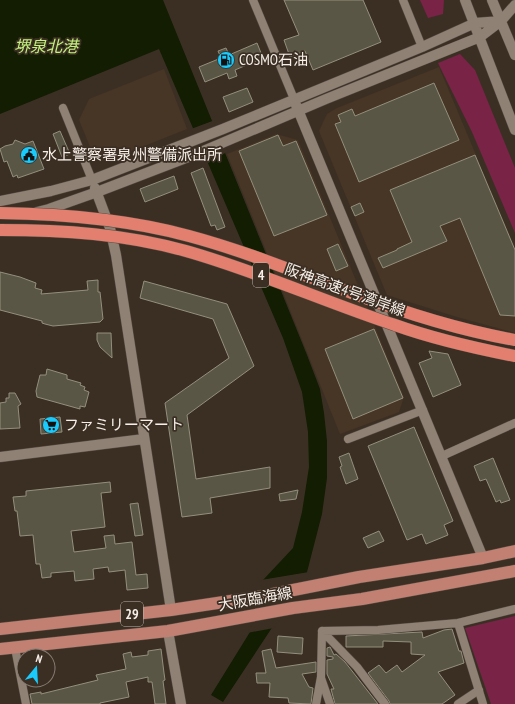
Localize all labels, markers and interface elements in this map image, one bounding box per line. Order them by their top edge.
water label: 堺泉北港 [14,36,80,56]
fuel station icon: COSMO石油 [216,50,236,70]
place label: COSMO石油 [239,50,308,69]
public building icon: 水上警察署泉州警備派出所 [19,145,39,165]
place label: 水上警察署泉州警備派出所 [42,145,222,164]
street label: 阪神高速4号湾岸線 [282,259,408,320]
road number: 4 [253,263,269,287]
supermarket icon: ファミリーマート [41,415,61,435]
place label: ファミリーマート [64,415,184,434]
street label: 大阪臨海線 [216,583,294,614]
road number: 29 [121,602,143,626]
north arrow [16,648,56,688]
text: N [34,651,44,666]

